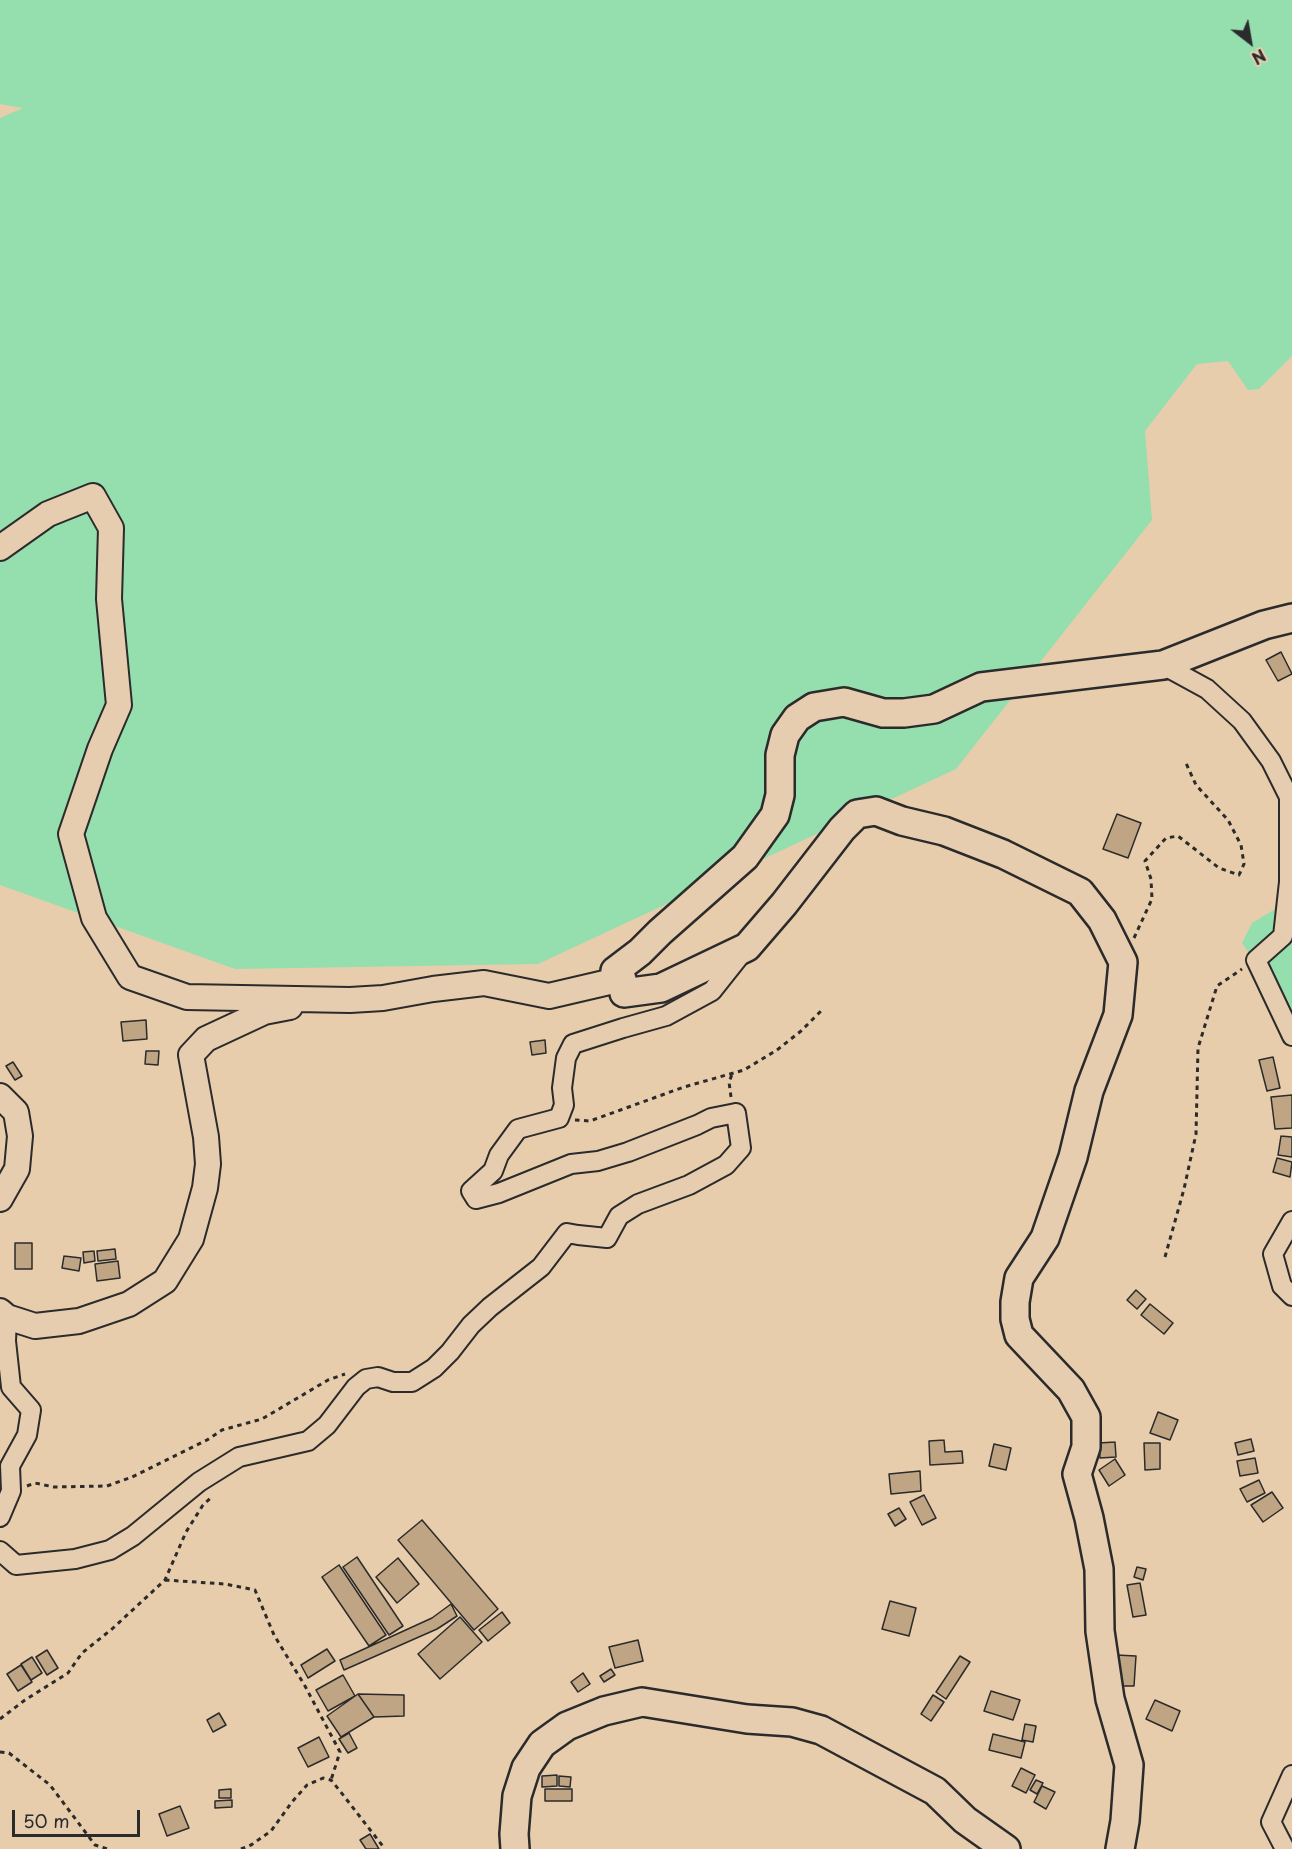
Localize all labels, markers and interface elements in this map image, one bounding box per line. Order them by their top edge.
north arrow [1220,12,1280,72]
text: N [1248,44,1271,71]
scale bar [15,1798,142,1836]
text: 50 m [23,1807,70,1834]

